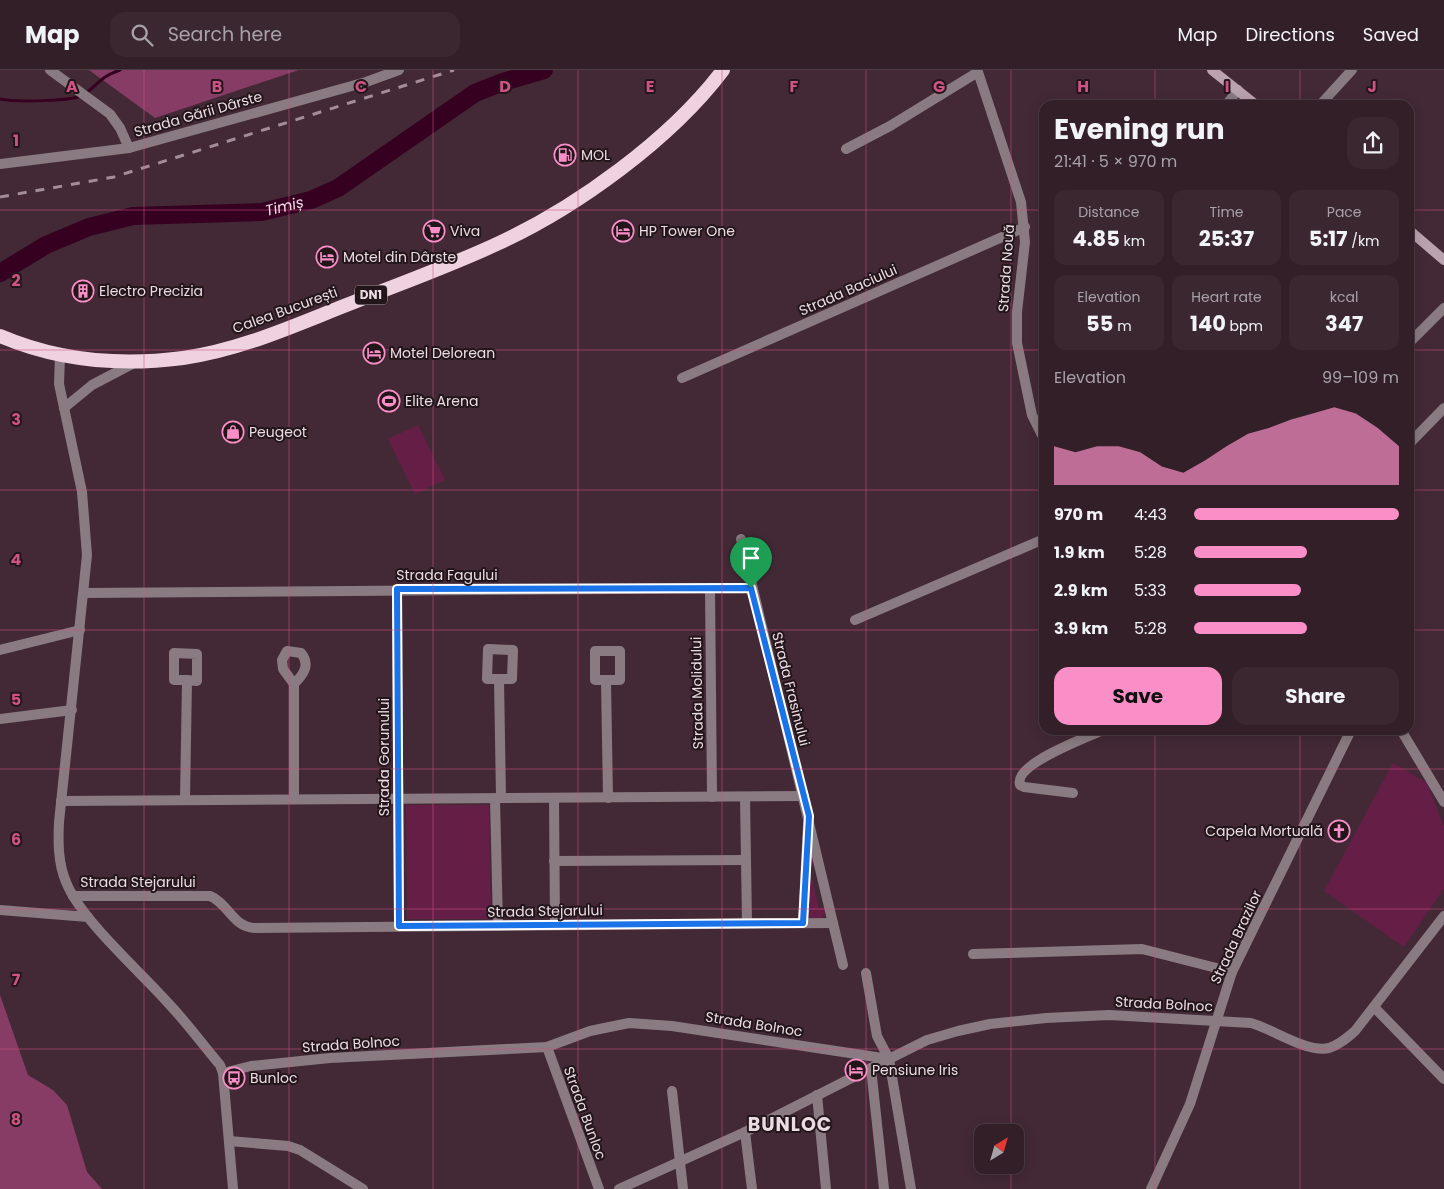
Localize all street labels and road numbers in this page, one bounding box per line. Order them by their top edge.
street label: Strada Gării Dârste [132,86,265,142]
street label: Strada Nouă [993,223,1019,313]
street label: Strada Baciului [796,259,900,321]
street label: Calea București [230,282,340,338]
road number: DN1 [355,286,387,304]
street label: Strada Fagului [396,565,498,585]
street label: Strada Frasinului [767,630,815,748]
street label: Strada Molidului [686,636,708,750]
street label: Strada Gorunului [374,698,394,816]
street label: Strada Stejarului [80,872,196,892]
street label: Strada Brazilor [1206,887,1266,987]
street label: Strada Stejarului [487,900,603,922]
street label: Strada Bolnoc [1115,991,1213,1017]
street label: Strada Bolnoc [704,1006,804,1042]
street label: Strada Bolnoc [301,1031,401,1057]
street label: Strada Bunloc [559,1063,611,1163]

